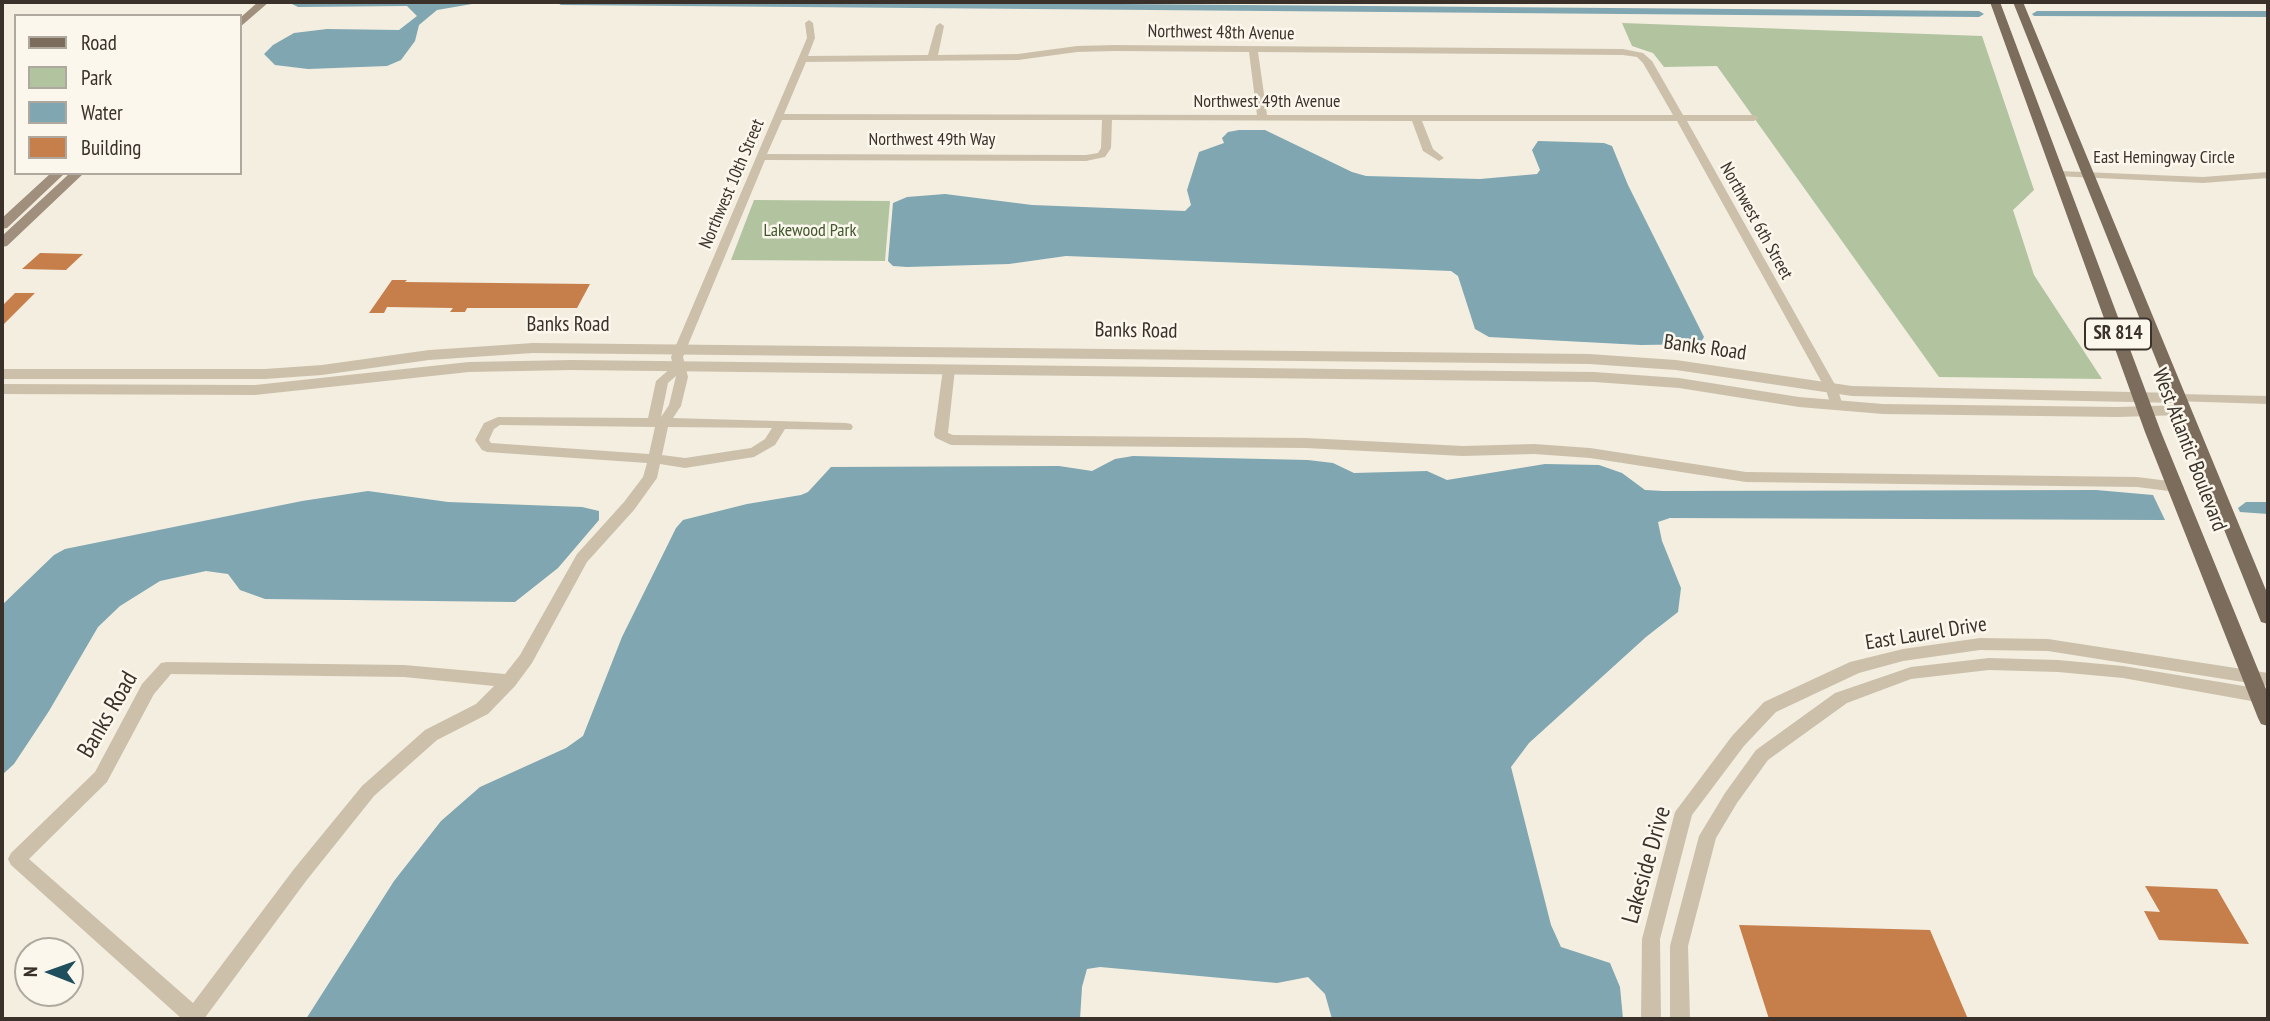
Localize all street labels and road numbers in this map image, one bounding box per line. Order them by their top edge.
street label: Northwest 48th Avenue [1147,21,1295,45]
street label: Northwest 49th Avenue [1194,91,1340,113]
street label: Northwest 10th Street [695,116,769,252]
street label: Northwest 49th Way [869,129,995,151]
street label: East Hemingway Circle [2093,147,2235,169]
street label: Northwest 6th Street [1715,159,1797,283]
street label: Banks Road [526,312,610,338]
street label: Banks Road [1094,318,1178,344]
road number: SR 814 [2085,318,2151,350]
street label: Banks Road [1662,330,1748,366]
street label: West Atlantic Boulevard [2146,365,2232,535]
street label: East Laurel Drive [1863,612,1989,656]
street label: Banks Road [72,667,144,763]
street label: Lakeside Drive [1617,803,1677,927]

